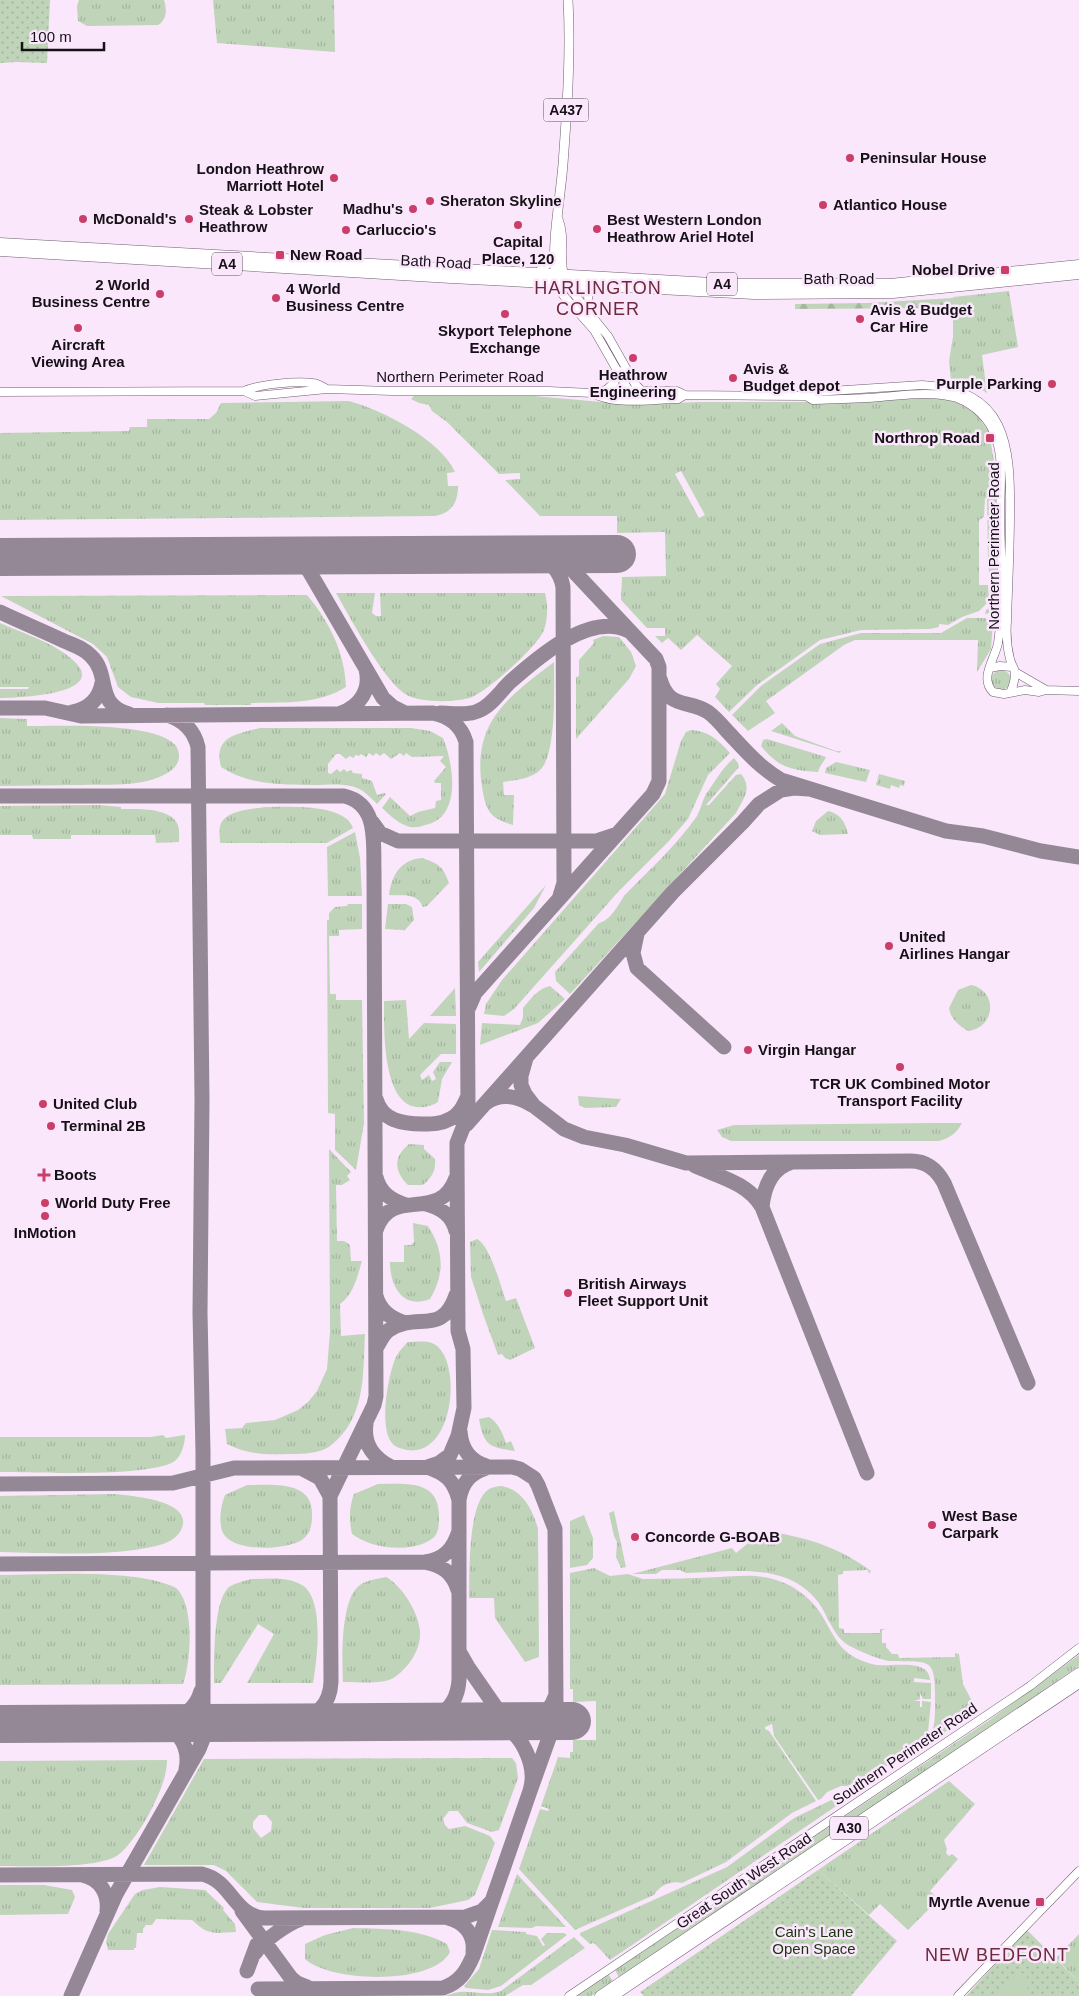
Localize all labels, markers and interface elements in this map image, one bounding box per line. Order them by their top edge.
scale bar [22,20,105,52]
text: 100 m [30,28,72,45]
road number: A437 [544,98,588,122]
place label: Peninsular House [860,149,987,166]
marker: Peninsular House [844,152,856,164]
place label: London Heathrow Marriott Hotel [197,160,324,194]
marker: London Heathrow Marriott Hotel [328,172,340,184]
place label: Sheraton Skyline [440,192,562,209]
marker: Sheraton Skyline [424,195,436,207]
place label: Atlantico House [833,196,947,213]
marker: Atlantico House [817,199,829,211]
place label: Madhu's [343,200,403,217]
place label: Steak & Lobster Heathrow [199,201,313,235]
marker: Madhu's [407,203,419,215]
place label: McDonald's [93,210,177,227]
place label: Best Western London Heathrow Ariel Hotel [607,211,762,245]
marker: McDonald's [77,213,89,225]
marker: Steak & Lobster Heathrow [183,213,195,225]
marker: Capital Place, 120 [512,219,524,231]
place label: Carluccio's [356,221,436,238]
marker: Best Western London Heathrow Ariel Hotel [591,223,603,235]
marker: Carluccio's [340,224,352,236]
place label: Capital Place, 120 [482,233,554,267]
place label: New Road [290,246,363,263]
marker: New Road [274,249,286,261]
street label: Bath Road [400,251,472,272]
road number: A4 [212,252,242,276]
place label: Nobel Drive [912,261,995,278]
marker: Nobel Drive [999,264,1011,276]
street label: Bath Road [804,270,874,287]
road number: A4 [707,272,737,296]
place label: 2 World Business Centre [32,276,150,310]
district label: HARLINGTON CORNER [534,278,662,319]
place label: 4 World Business Centre [286,280,404,314]
marker: 2 World Business Centre [154,288,166,300]
marker: 4 World Business Centre [270,292,282,304]
place label: Avis & Budget Car Hire [870,301,972,335]
marker: Skyport Telephone Exchange [499,308,511,320]
marker: Avis & Budget Car Hire [854,313,866,325]
marker: Aircraft Viewing Area [72,322,84,334]
place label: Skyport Telephone Exchange [438,322,572,356]
place label: Aircraft Viewing Area [31,336,125,370]
marker: Heathrow Engineering [627,352,639,364]
place label: Avis & Budget depot [743,360,840,394]
place label: Heathrow Engineering [590,366,676,400]
street label: Northern Perimeter Road [376,368,544,385]
marker: Avis & Budget depot [727,372,739,384]
place label: Purple Parking [936,375,1042,392]
marker: Purple Parking [1046,378,1058,390]
place label: Northrop Road [874,429,980,446]
marker: Northrop Road [984,432,996,444]
street label: Northern Perimeter Road [985,462,1002,630]
place label: United Airlines Hangar [899,928,1010,962]
marker: United Airlines Hangar [883,940,895,952]
place label: Virgin Hangar [758,1041,856,1058]
marker: Virgin Hangar [742,1044,754,1056]
marker: TCR UK Combined Motor Transport Facility [894,1061,906,1073]
place label: TCR UK Combined Motor Transport Facility [810,1075,990,1109]
place label: United Club [53,1095,137,1112]
marker: United Club [37,1098,49,1110]
place label: Terminal 2B [61,1117,146,1134]
marker: Terminal 2B [45,1120,57,1132]
place label: Boots [54,1166,97,1183]
marker: Boots [38,1169,50,1181]
place label: World Duty Free [55,1194,171,1211]
marker: World Duty Free [39,1197,51,1209]
marker: InMotion [39,1210,51,1222]
place label: InMotion [14,1224,76,1241]
place label: British Airways Fleet Support Unit [578,1275,708,1309]
marker: British Airways Fleet Support Unit [562,1287,574,1299]
place label: West Base Carpark [942,1507,1018,1541]
marker: West Base Carpark [926,1519,938,1531]
place label: Concorde G-BOAB [645,1528,780,1545]
marker: Concorde G-BOAB [629,1531,641,1543]
street label: Southern Perimeter Road [829,1699,980,1808]
road number: A30 [830,1816,868,1840]
street label: Great South West Road [673,1829,814,1932]
place label: Myrtle Avenue [929,1893,1030,1910]
marker: Myrtle Avenue [1034,1896,1046,1908]
park label: Cain's Lane Open Space [772,1923,856,1957]
district label: NEW BEDFONT [925,1945,1069,1965]

